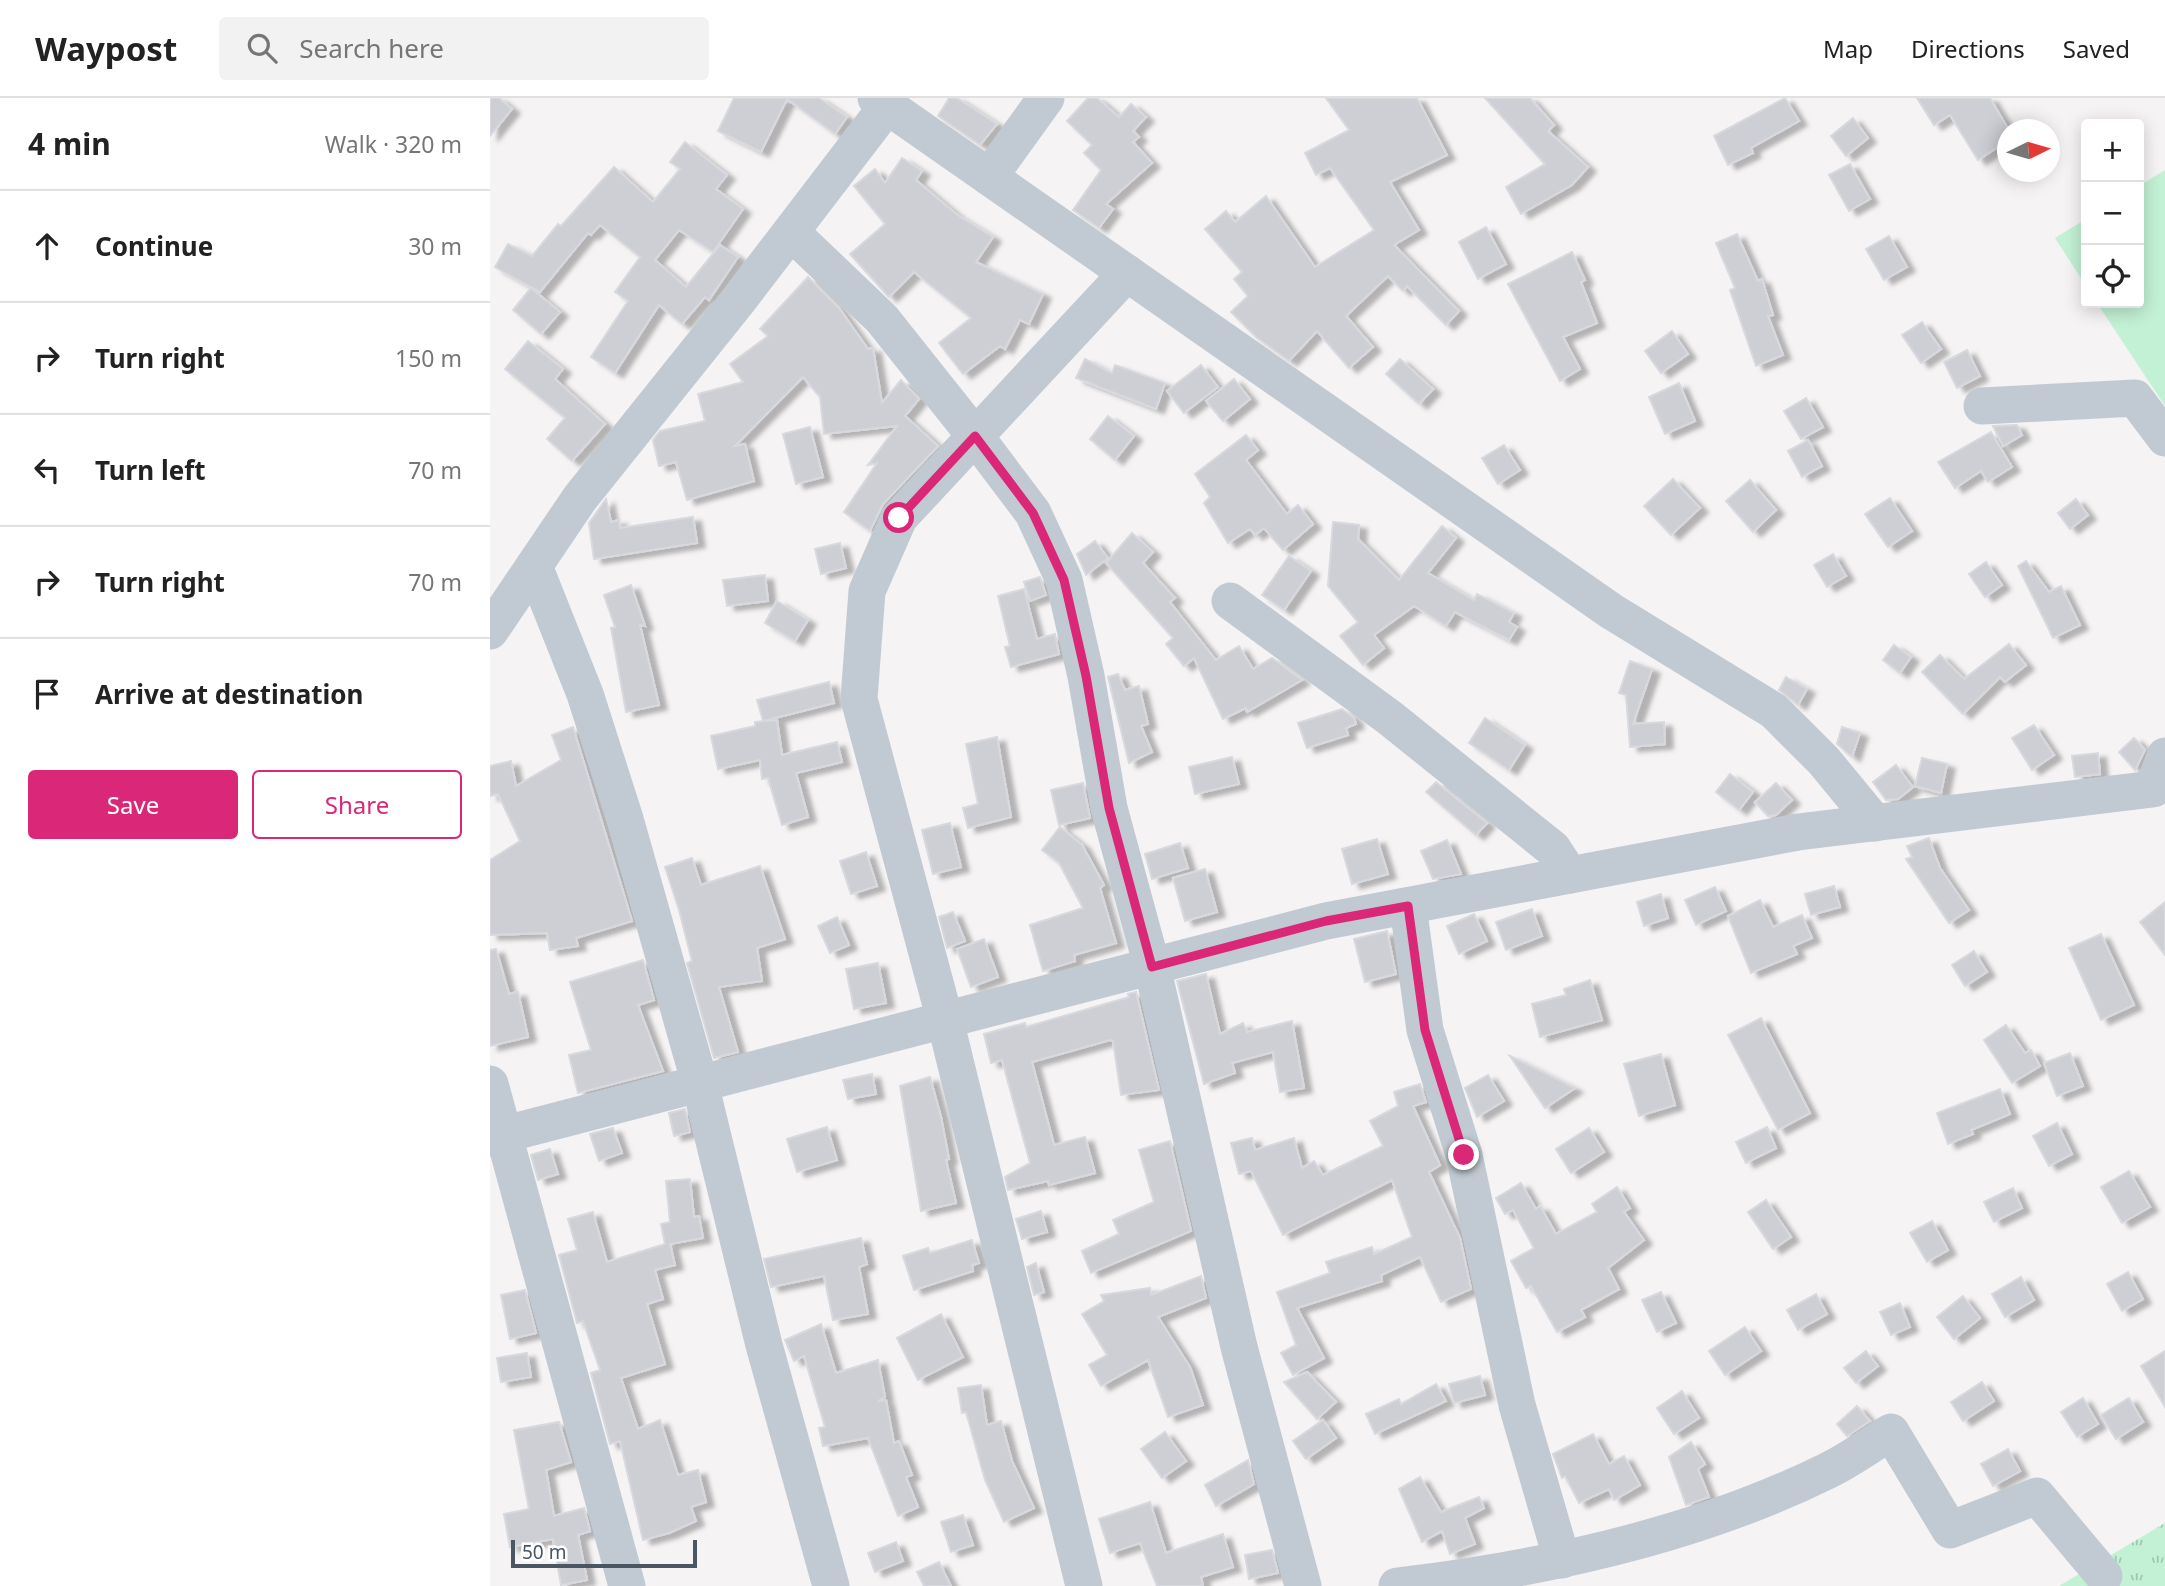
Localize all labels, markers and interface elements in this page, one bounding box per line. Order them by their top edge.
search box [219,17,709,80]
text: Waypost [35,26,177,71]
icon: search [243,29,281,67]
text: Search here [299,30,444,66]
text: Map [1823,32,1873,65]
text: Directions [1911,32,2025,65]
text: Saved [2063,32,2130,65]
north arrow [1997,119,2060,182]
map controls [2081,119,2144,308]
button: + [2081,119,2144,182]
text: 4 min [28,123,111,164]
text: Walk · 320 m [325,128,462,160]
button: − [2081,182,2144,245]
icon: ahead [28,227,66,265]
text: Continue [95,228,213,264]
text: 30 m [408,230,462,262]
button: locate [2081,245,2144,308]
icon: right [28,339,66,377]
text: Turn right [95,340,225,376]
text: 150 m [395,342,462,374]
icon: left [28,451,66,489]
text: Turn left [95,452,206,488]
text: 70 m [408,454,462,486]
route start [883,502,914,533]
icon: right [28,563,66,601]
text: Turn right [95,564,225,600]
text: 70 m [408,566,462,598]
icon: arrive [28,675,66,713]
text: Arrive at destination [95,676,364,712]
button: Save [28,770,238,839]
button: Share [252,770,462,839]
route end [1448,1139,1479,1170]
scale bar [511,1537,696,1569]
text: 50 m [522,1539,566,1565]

